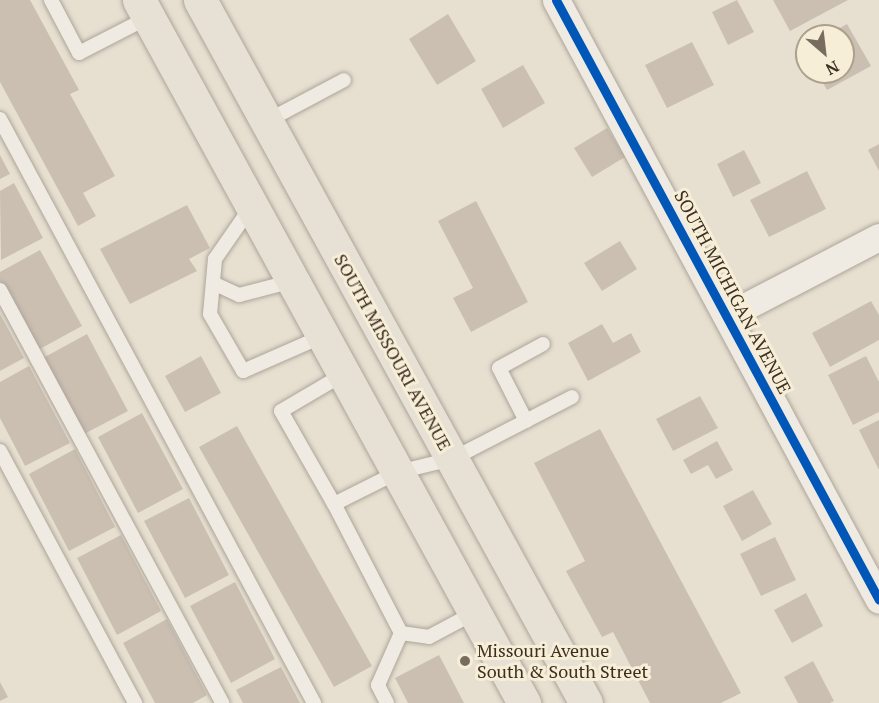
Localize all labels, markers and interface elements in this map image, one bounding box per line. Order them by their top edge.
north arrow [795,24,855,84]
text: N [822,56,843,81]
street label: SOUTH MICHIGAN AVENUE [670,186,796,398]
street label: SOUTH MISSOURI AVENUE [330,250,456,454]
place label: Missouri Avenue South & South Street [477,640,648,682]
marker: Missouri Avenue South & South Street [458,654,472,668]

